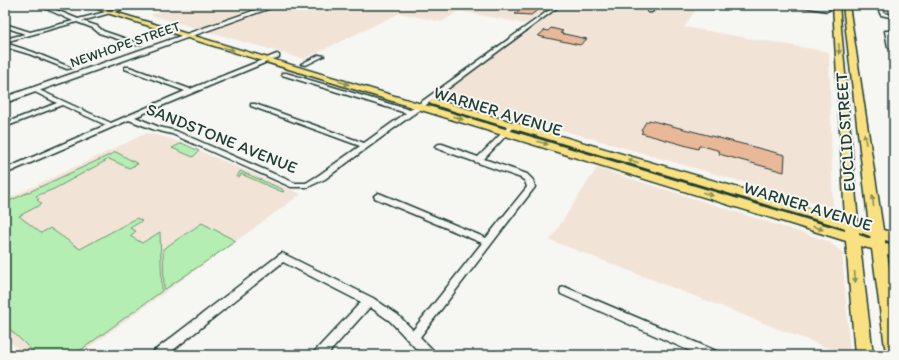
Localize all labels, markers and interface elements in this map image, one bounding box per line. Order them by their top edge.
street label: NEWHOPE STREET [68,18,183,71]
one-way arrow [836,43,843,55]
one-way arrow [223,46,235,52]
street label: EUCLID STREET [831,71,859,192]
one-way arrow [339,80,351,86]
street label: WARNER AVENUE [431,82,565,140]
street label: SANDSTONE AVENUE [144,99,300,177]
one-way arrow [452,115,464,121]
one-way arrow [862,133,868,145]
one-way arrow [538,140,550,146]
one-way arrow [627,158,639,164]
street label: WARNER AVENUE [741,177,875,235]
one-way arrow [702,191,714,197]
one-way arrow [870,195,876,207]
one-way arrow [812,225,824,231]
one-way arrow [852,271,859,283]

